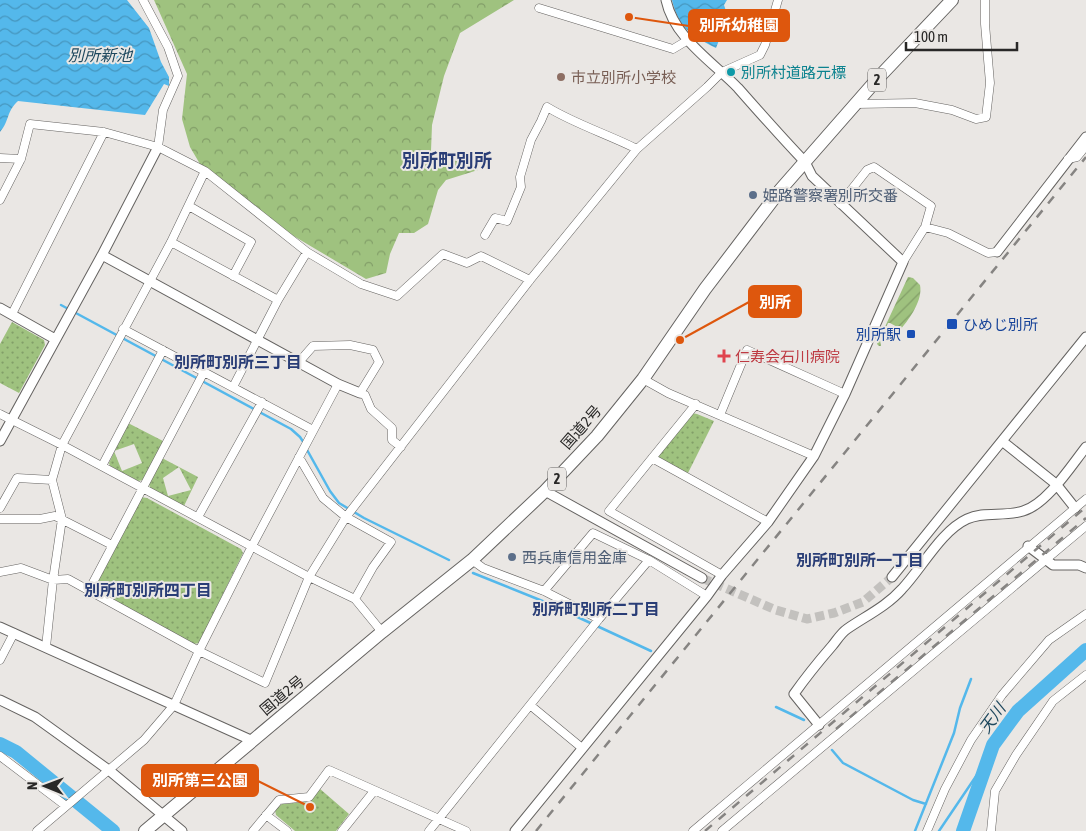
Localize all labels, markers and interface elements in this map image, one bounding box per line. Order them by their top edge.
callout: 別所幼稚園 [689,10,789,41]
text: 別所幼稚園 [699,16,779,34]
scale bar [906,20,1017,52]
text: 100 m [914,28,948,45]
water label: 別所新池 [68,46,134,64]
place label: 別所村道路元標 [741,64,846,81]
marker: 別所村道路元標 [725,66,737,78]
road number: 2 [868,68,886,92]
place label: 市立別所小学校 [571,69,676,86]
marker: 市立別所小学校 [555,71,567,83]
district label: 別所町別所 [402,150,492,171]
place label: 姫路警察署別所交番 [763,187,898,204]
marker: 姫路警察署別所交番 [747,189,759,201]
callout: 別所 [749,286,801,317]
text: 別所 [759,293,791,311]
place label: ひめじ別所 [963,316,1038,333]
marker: ひめじ別所 [945,317,959,331]
place label: 別所駅 [856,326,901,343]
marker: 別所駅 [905,328,917,340]
place label: 仁寿会石川病院 [735,348,840,365]
marker: 仁寿会石川病院 [717,349,731,363]
district label: 別所町別所三丁目 [174,353,302,371]
street label: 国道2号 [558,402,604,452]
road number: 2 [548,468,566,490]
place label: 西兵庫信用金庫 [522,549,627,566]
marker: 西兵庫信用金庫 [506,551,518,563]
district label: 別所町別所一丁目 [796,551,924,569]
district label: 別所町別所四丁目 [84,581,212,599]
district label: 別所町別所二丁目 [532,600,660,618]
street label: 国道2号 [257,672,307,718]
water label: 天川 [975,698,1010,736]
north arrow [20,761,70,811]
callout: 別所第三公園 [142,765,258,796]
text: 別所第三公園 [152,771,248,789]
text: N [24,782,40,790]

